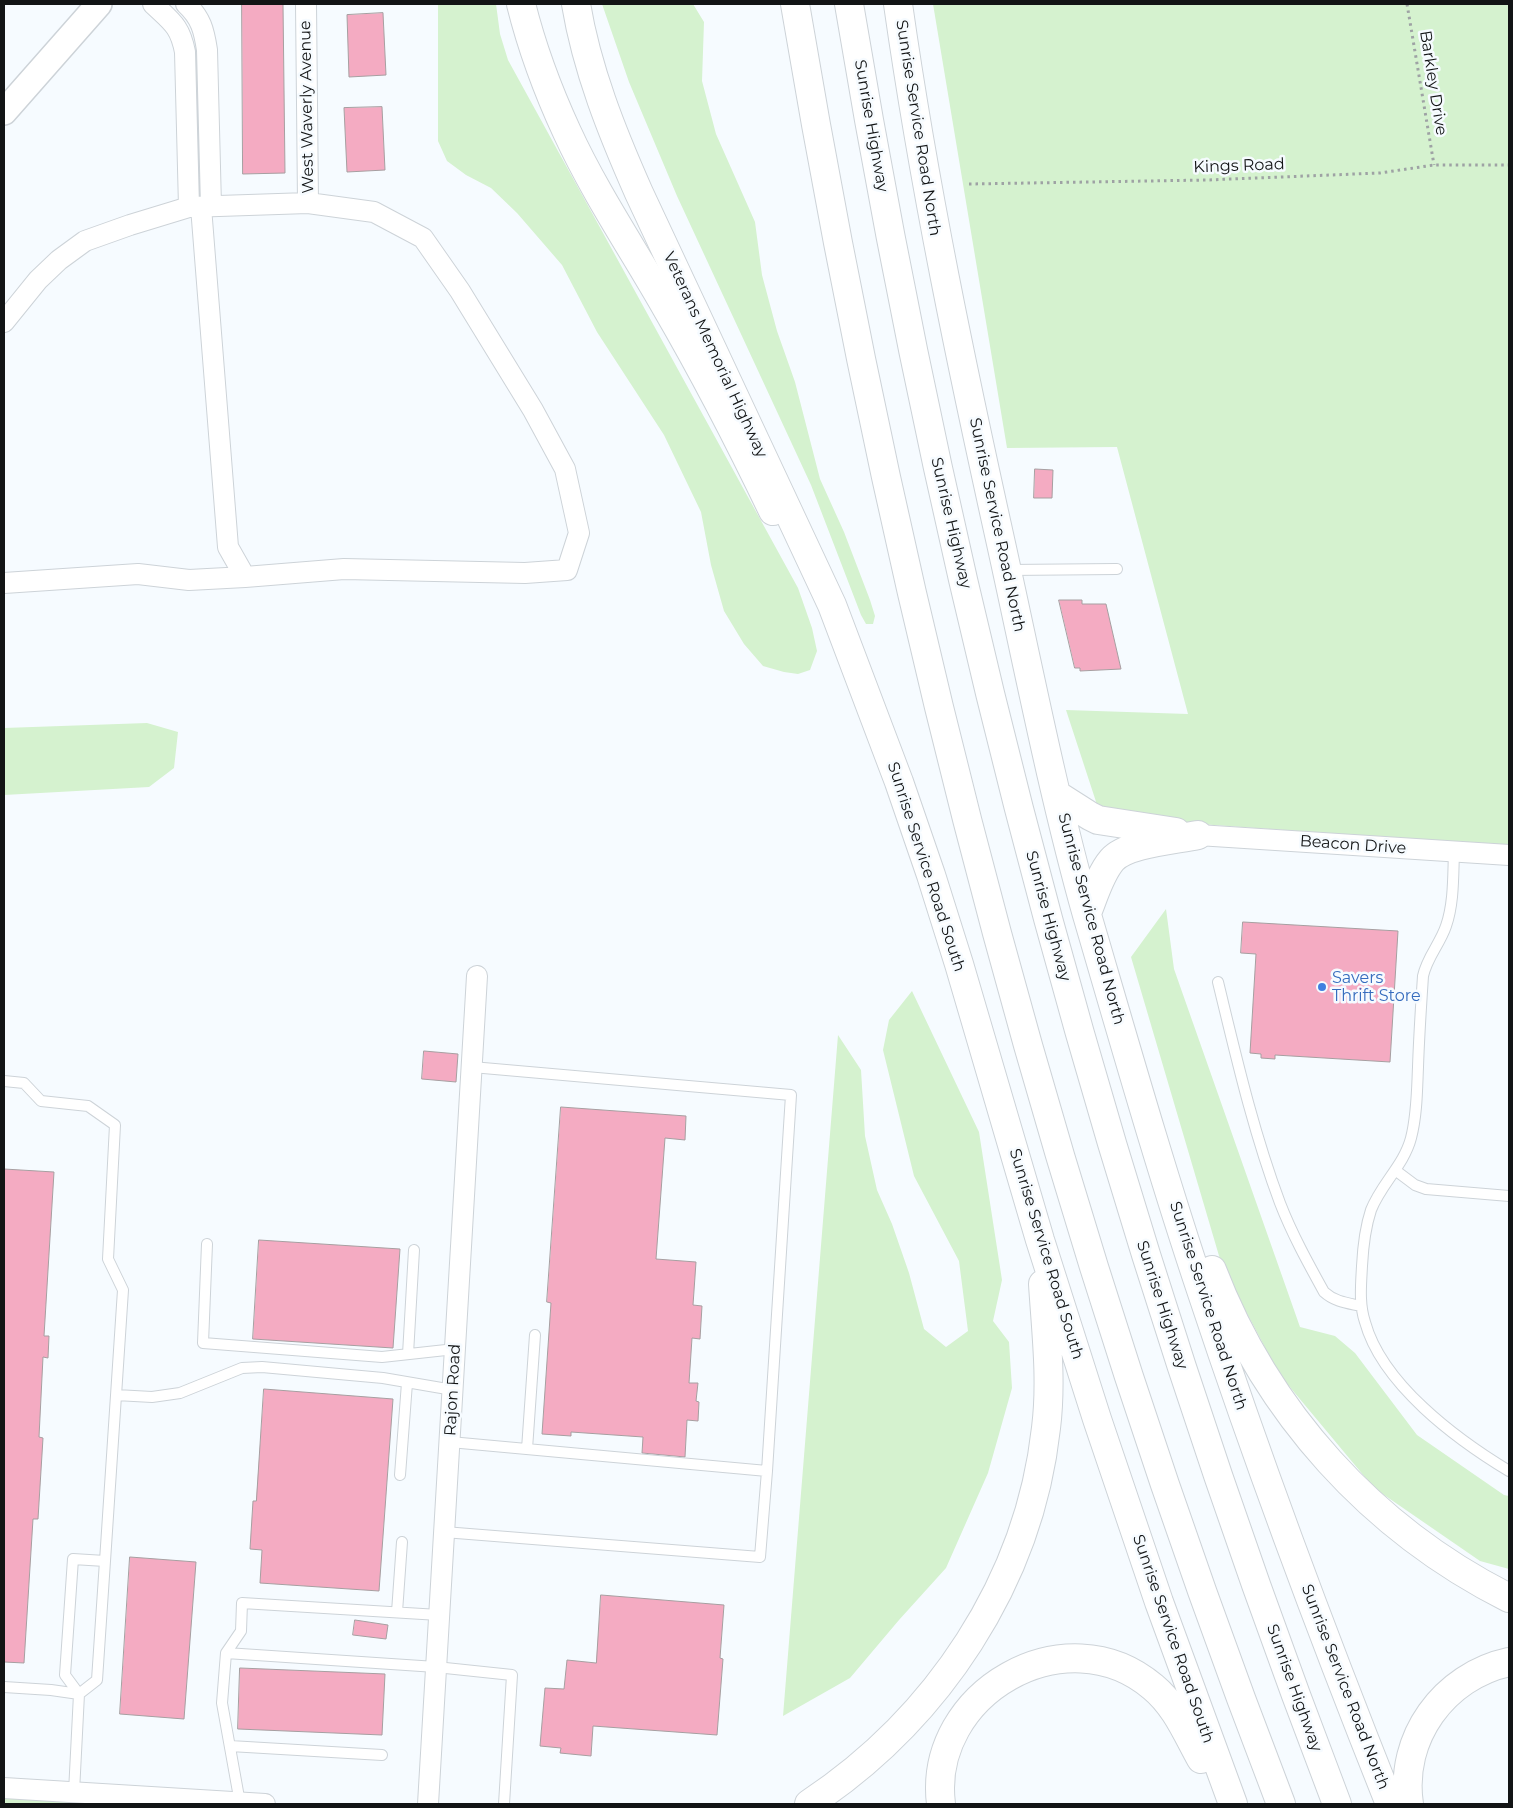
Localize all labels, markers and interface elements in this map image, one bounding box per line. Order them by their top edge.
street label: Sunrise Service Road North [891,19,945,237]
street label: West Waverly Avenue [296,20,318,194]
street label: Barkley Drive [1415,29,1451,137]
street label: Sunrise Highway [850,58,892,194]
street label: Kings Road [1193,155,1285,177]
street label: Veterans Memorial Highway [659,249,771,461]
street label: Sunrise Service Road North [965,416,1029,634]
street label: Sunrise Highway [927,455,975,591]
street label: Sunrise Service Road South [883,760,969,974]
street label: Sunrise Service Road North [1053,811,1129,1027]
street label: Beacon Drive [1299,832,1407,858]
street label: Sunrise Highway [1021,849,1075,983]
place label: Savers Thrift Store [1332,968,1421,1006]
marker: Savers Thrift Store [1316,981,1328,993]
street label: Sunrise Service Road South [1005,1146,1087,1362]
street label: Sunrise Service Road North [1165,1199,1251,1413]
street label: Sunrise Highway [1132,1238,1192,1372]
street label: Rajon Road [441,1343,465,1437]
street label: Sunrise Service Road South [1128,1532,1218,1746]
street label: Sunrise Service Road North [1297,1582,1393,1792]
street label: Sunrise Highway [1262,1622,1326,1754]

